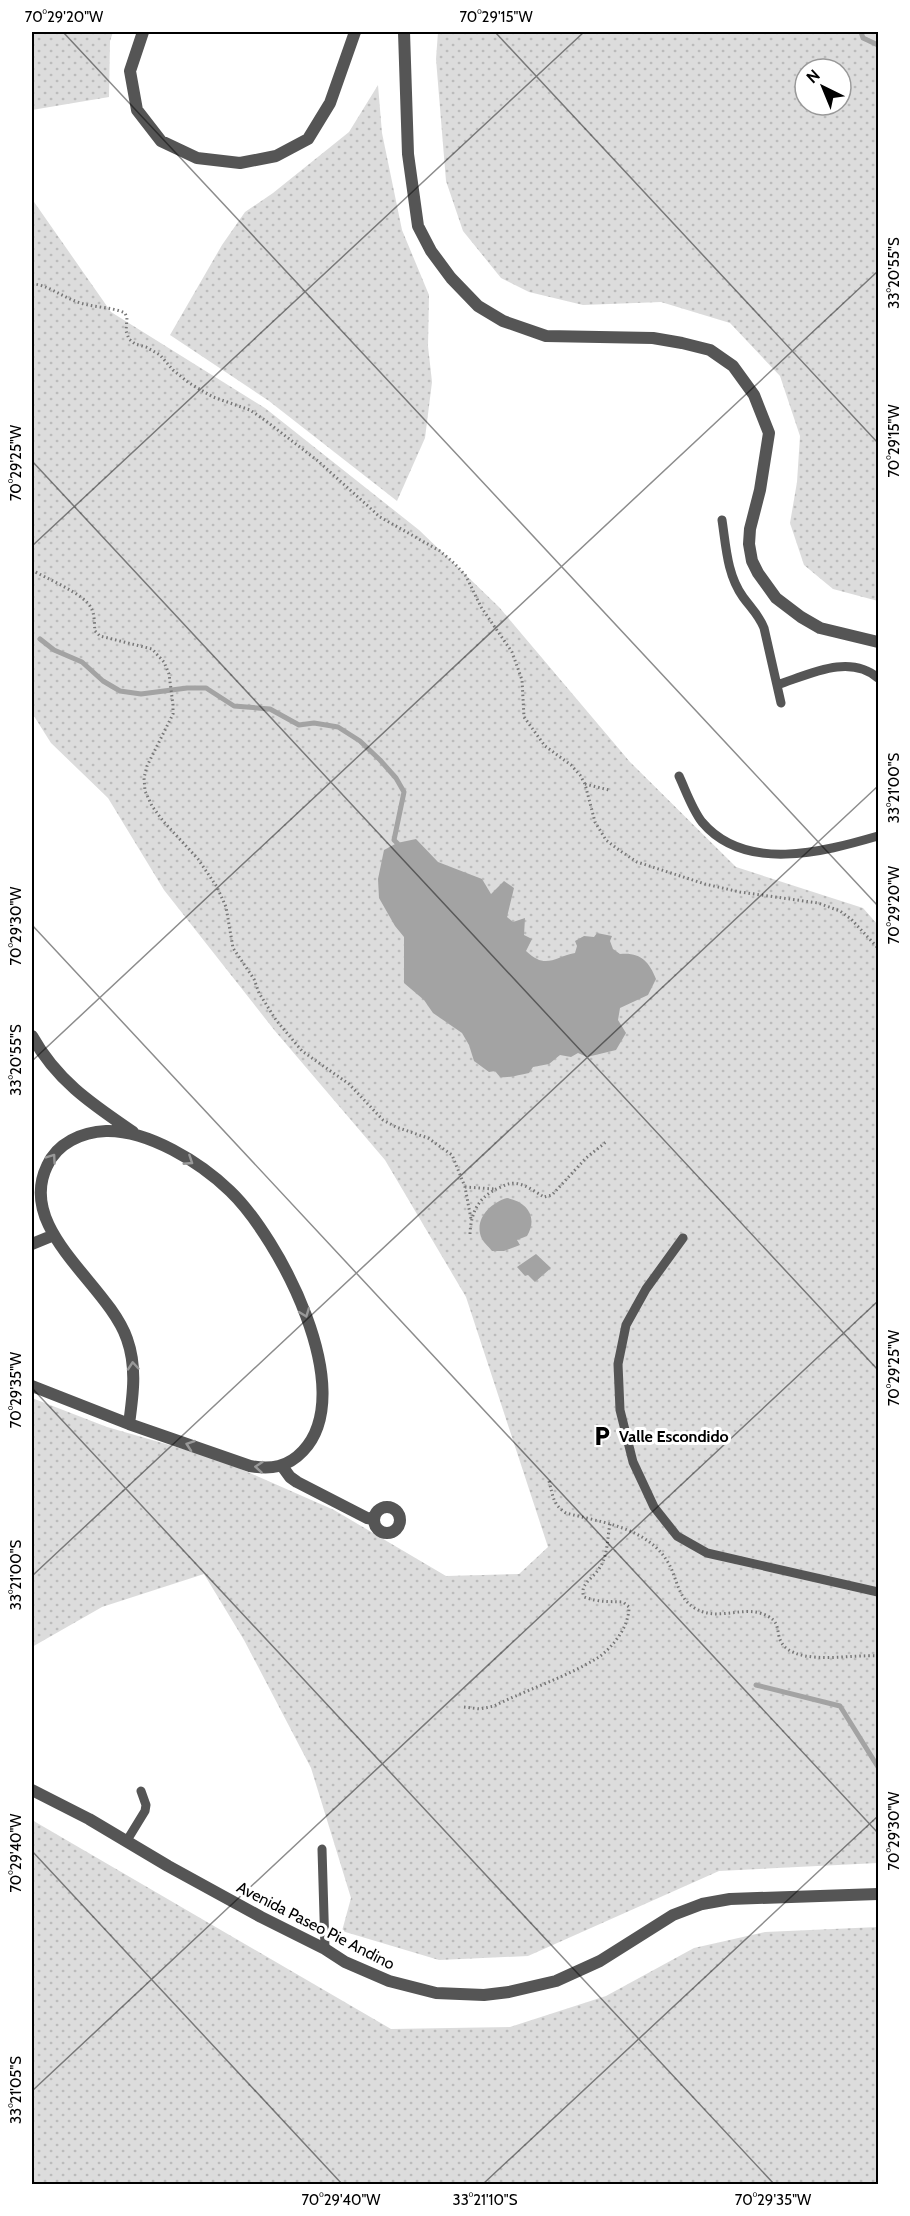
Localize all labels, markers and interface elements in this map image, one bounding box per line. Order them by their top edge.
text: 70°29'20"W [25,8,104,26]
text: 70°29'15"W [459,8,533,26]
north arrow [793,57,853,117]
text: N [802,66,824,87]
text: 33°20'55"S [885,237,903,309]
text: 70°29'15"W [885,404,903,478]
text: 70°29'25"W [7,424,25,501]
text: 33°21'00"S [885,753,903,823]
text: 70°29'20"W [885,865,903,944]
text: 70°29'30"W [7,886,25,965]
text: 33°20'55"S [7,1024,25,1096]
one-way arrow [183,1153,193,1165]
one-way arrow [45,1154,56,1165]
one-way arrow [297,1307,310,1318]
text: 70°29'25"W [885,1329,903,1406]
text: 70°29'35"W [7,1351,25,1428]
one-way arrow [126,1361,139,1370]
parking icon: Valle Escondido [590,1424,614,1448]
place label: Valle Escondido [619,1427,729,1446]
one-way arrow [185,1440,196,1453]
one-way arrow [255,1461,264,1474]
text: 33°21'00"S [7,1540,25,1610]
text: 70°29'30"W [885,1791,903,1870]
text: 70°29'40"W [7,1813,25,1893]
street label: Avenida Paseo Pie Andino [234,1877,398,1974]
text: 33°21'05"S [7,2056,25,2124]
text: 70°29'40"W [301,2191,381,2209]
text: 33°21'10"S [453,2191,518,2209]
text: 70°29'35"W [735,2191,812,2209]

